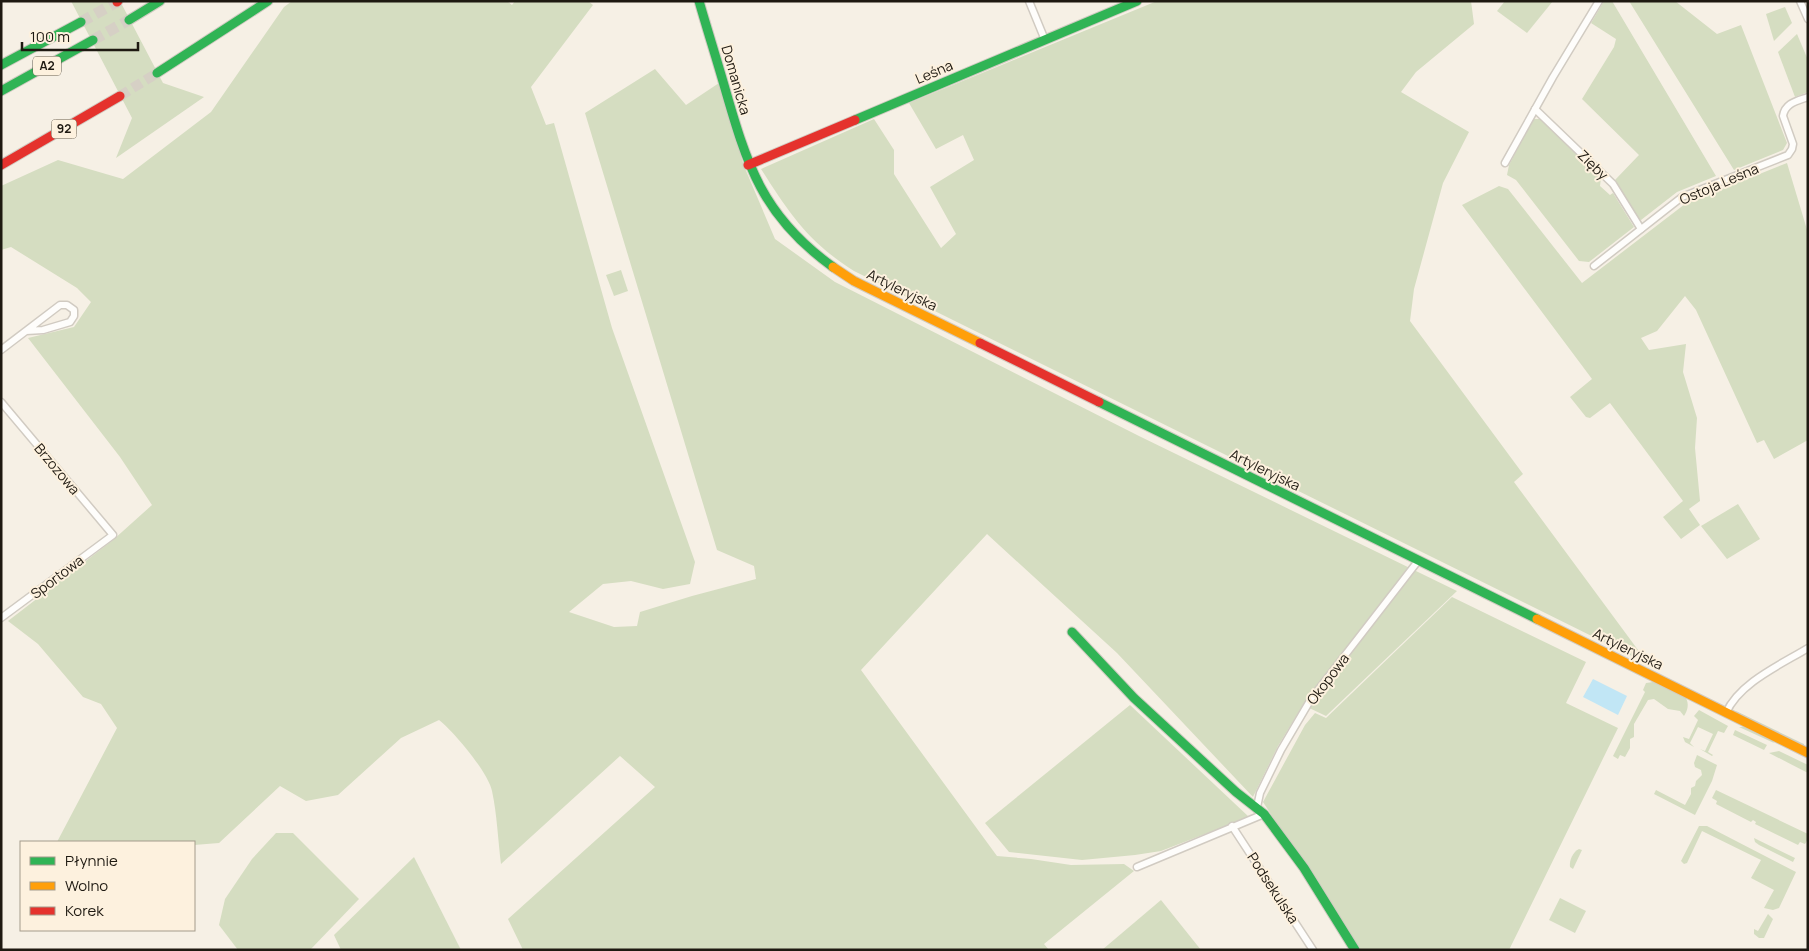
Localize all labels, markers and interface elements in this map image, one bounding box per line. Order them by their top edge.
scale bar [22,20,139,52]
text: 100 m [30,26,70,47]
street label: Domanicka [718,43,755,117]
street label: Leśna [912,55,955,88]
road number: A2 [33,56,61,76]
road number: 92 [52,120,76,138]
street label: Zięby [1574,146,1613,184]
street label: Ostoja Leśna [1676,158,1761,209]
street label: Artyleryjska [864,264,941,315]
street label: Brzozowa [30,439,84,498]
street label: Artyleryjska [1227,444,1304,495]
street label: Sportowa [26,550,87,603]
street label: Artyleryjska [1590,623,1667,674]
street label: Okopowa [1302,649,1353,708]
legend [20,841,195,931]
street label: Podsekulska [1243,849,1303,927]
text: Płynnie [65,850,118,871]
text: Wolno [65,875,108,896]
text: Korek [65,900,104,921]

